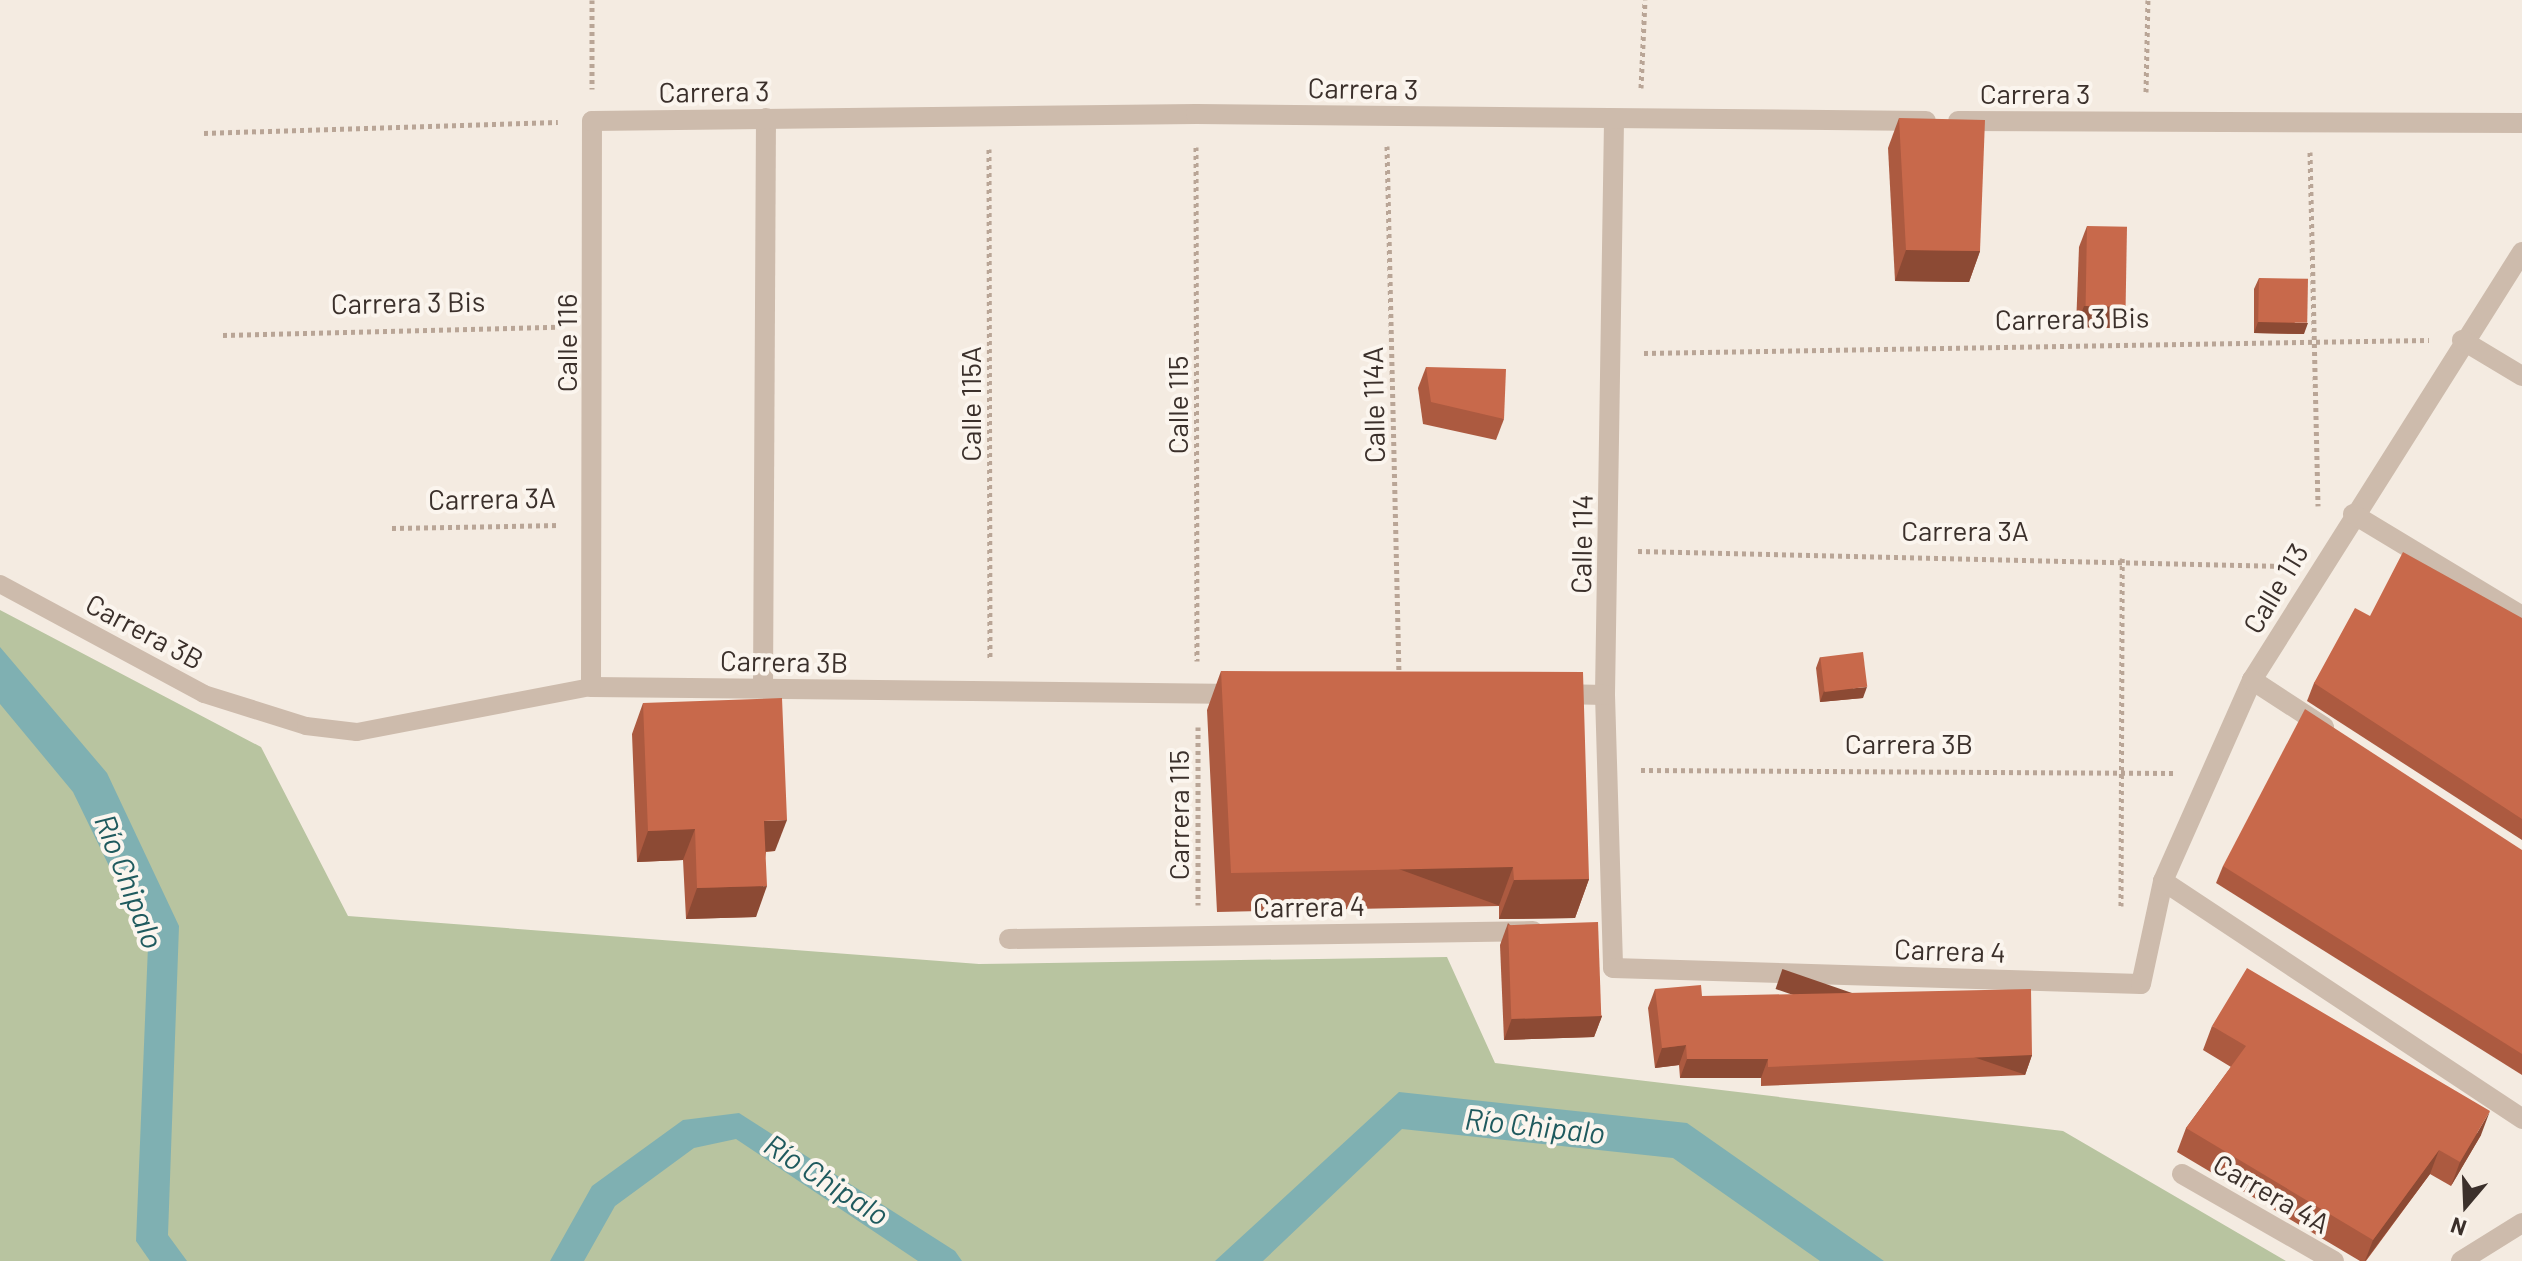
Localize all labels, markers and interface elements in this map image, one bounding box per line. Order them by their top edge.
street label: Carrera 3 [1307,70,1419,106]
street label: Carrera 3 [658,73,770,109]
street label: Carrera 3 [1980,76,2090,110]
street label: Carrera 3 Bis [330,284,486,320]
street label: Calle 116 [549,294,583,392]
street label: Carrera 3 Bis [1994,300,2150,336]
street label: Calle 115A [953,346,987,462]
street label: Calle 114A [1355,346,1391,464]
street label: Calle 115 [1160,356,1194,454]
street label: Carrera 3A [428,480,556,516]
street label: Calle 114 [1563,494,1599,594]
street label: Carrera 3A [1901,513,2029,547]
street label: Calle 113 [2235,537,2315,639]
street label: Carrera 3B [80,586,210,676]
street label: Carrera 3B [720,643,848,679]
street label: Carrera 3B [1845,726,1973,760]
street label: Carrera 115 [1161,750,1195,880]
water label: Río Chipalo [88,809,172,953]
street label: Carrera 4 [1253,888,1365,924]
street label: Carrera 4 [1894,931,2006,969]
water label: Río Chipalo [1463,1100,1607,1150]
water label: Río Chipalo [758,1126,896,1232]
street label: Carrera 4A [2208,1146,2336,1240]
north arrow [2426,1165,2506,1245]
text: N [2447,1213,2469,1242]

